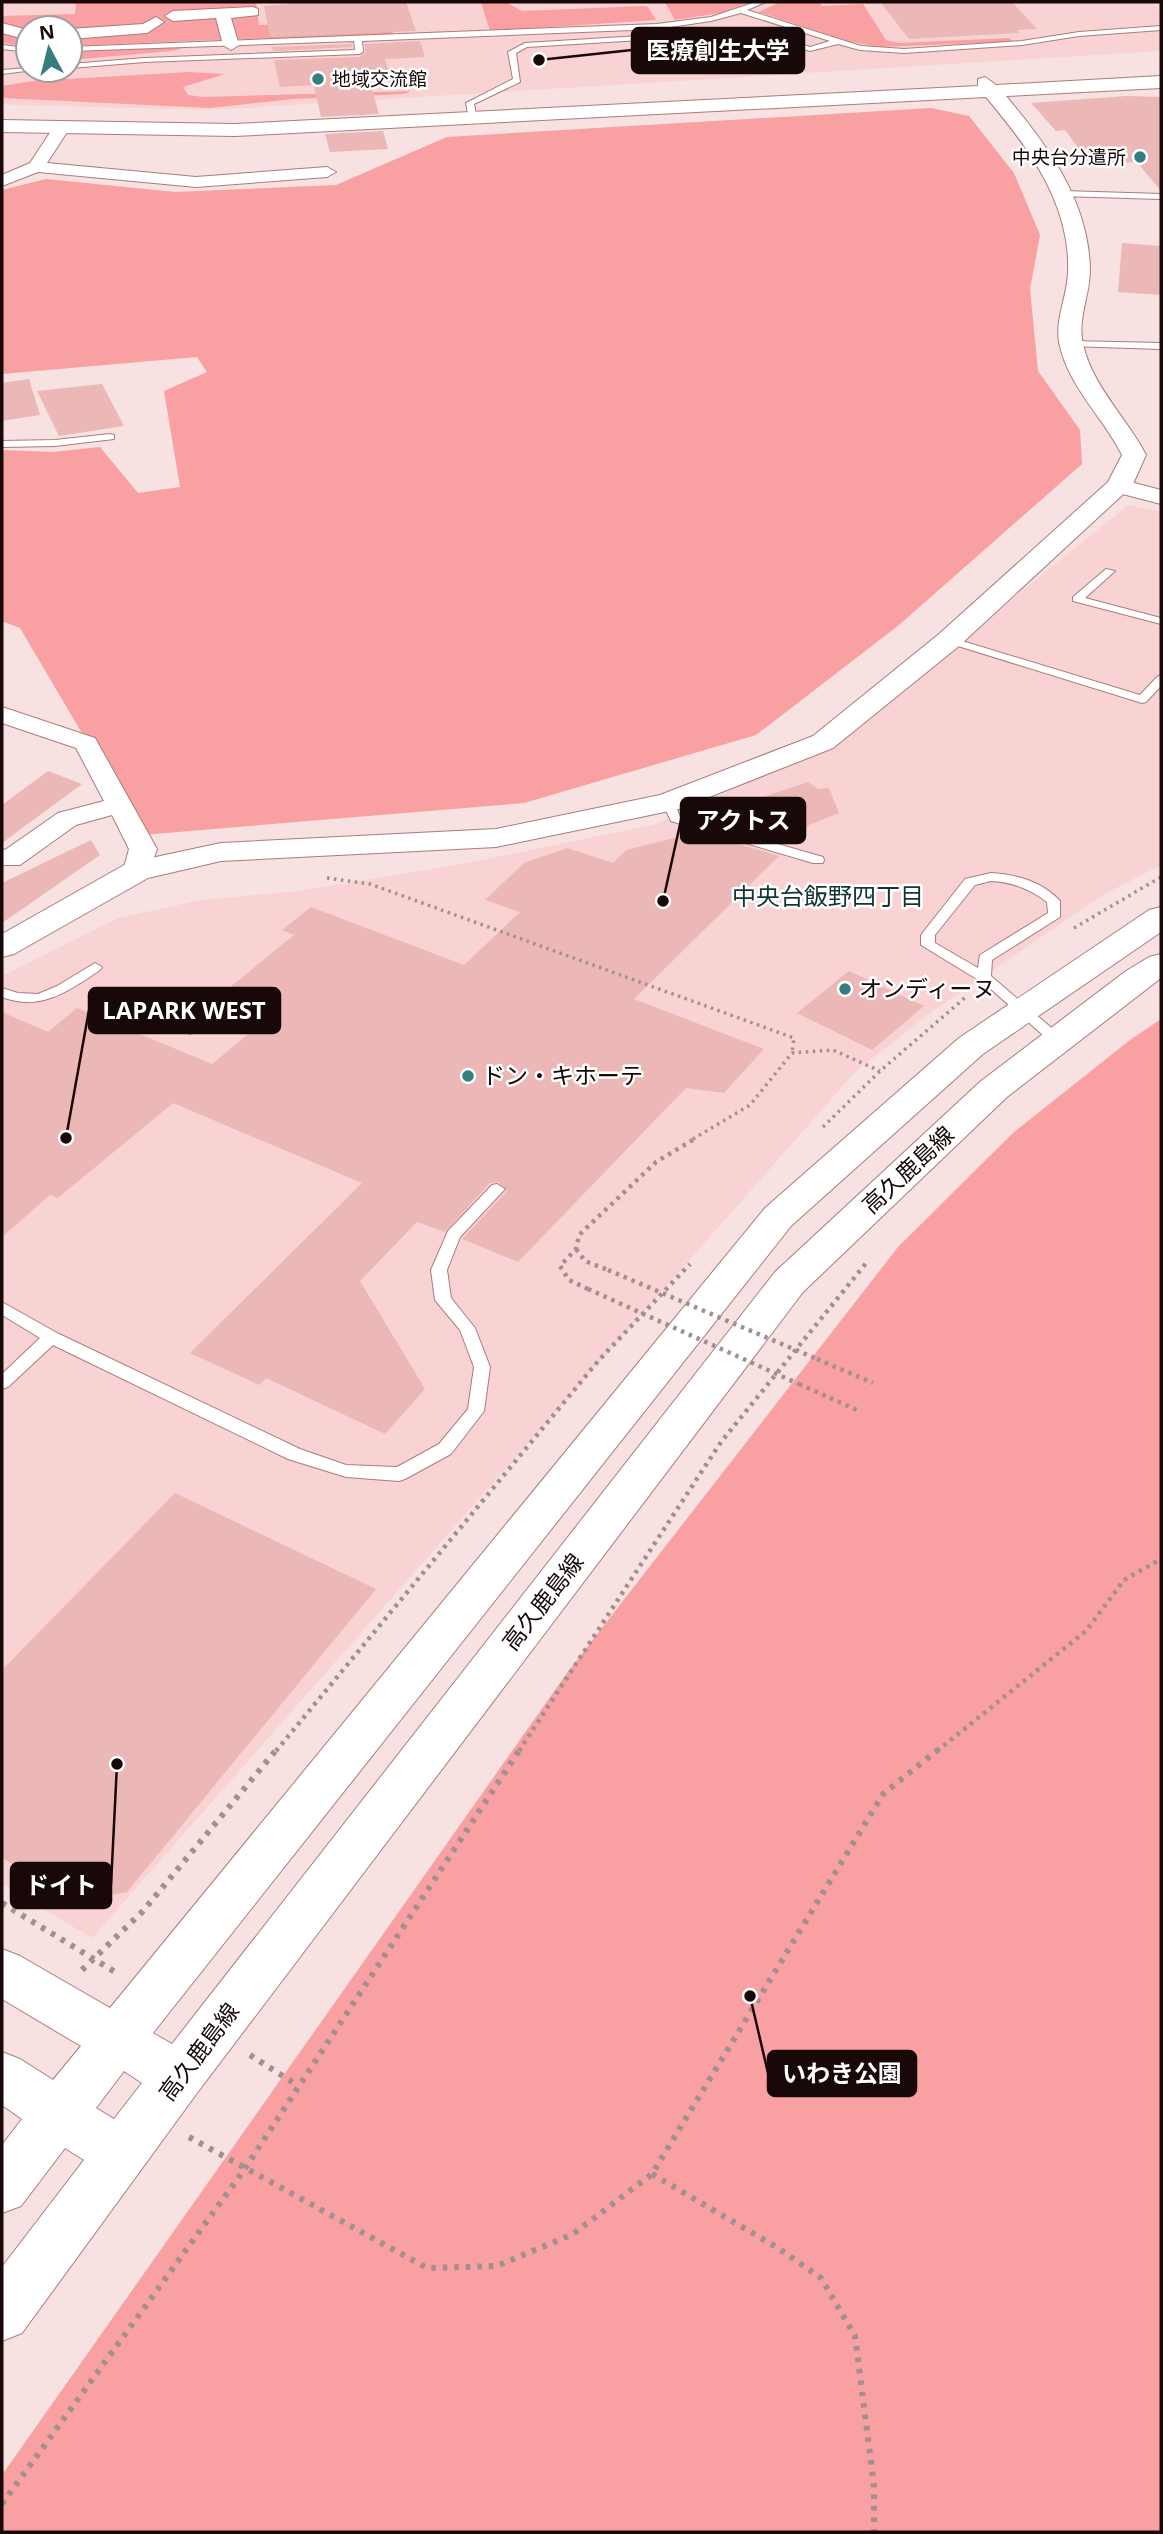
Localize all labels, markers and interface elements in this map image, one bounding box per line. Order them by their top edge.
north arrow [14,14,84,84]
text: N [38,18,56,46]
callout: 医療創生大学 [632,28,804,73]
text: 医療創生大学 [646,33,790,66]
place label: 地域交流館 [332,66,427,92]
marker: 地域交流館 [310,71,326,87]
place label: 中央台分遣所 [1012,144,1126,170]
marker: 中央台分遣所 [1132,149,1148,165]
callout: アクトス [681,798,805,843]
text: アクトス [696,803,790,836]
district label: 中央台飯野四丁目 [732,879,924,912]
place label: オンディーヌ [859,972,995,1004]
marker: オンディーヌ [837,981,853,997]
callout: LAPARK WEST [89,988,280,1033]
text: LAPARK WEST [102,993,266,1026]
place label: ドン・キホーテ [482,1059,643,1091]
marker: ドン・キホーテ [460,1068,476,1084]
street label: 高久鹿島線 [854,1118,960,1220]
street label: 高久鹿島線 [494,1546,590,1657]
callout: ドイト [11,1863,111,1908]
text: ドイト [25,1868,97,1901]
street label: 高久鹿島線 [151,1996,246,2107]
callout: いわき公園 [768,2051,916,2096]
text: いわき公園 [782,2056,902,2089]

